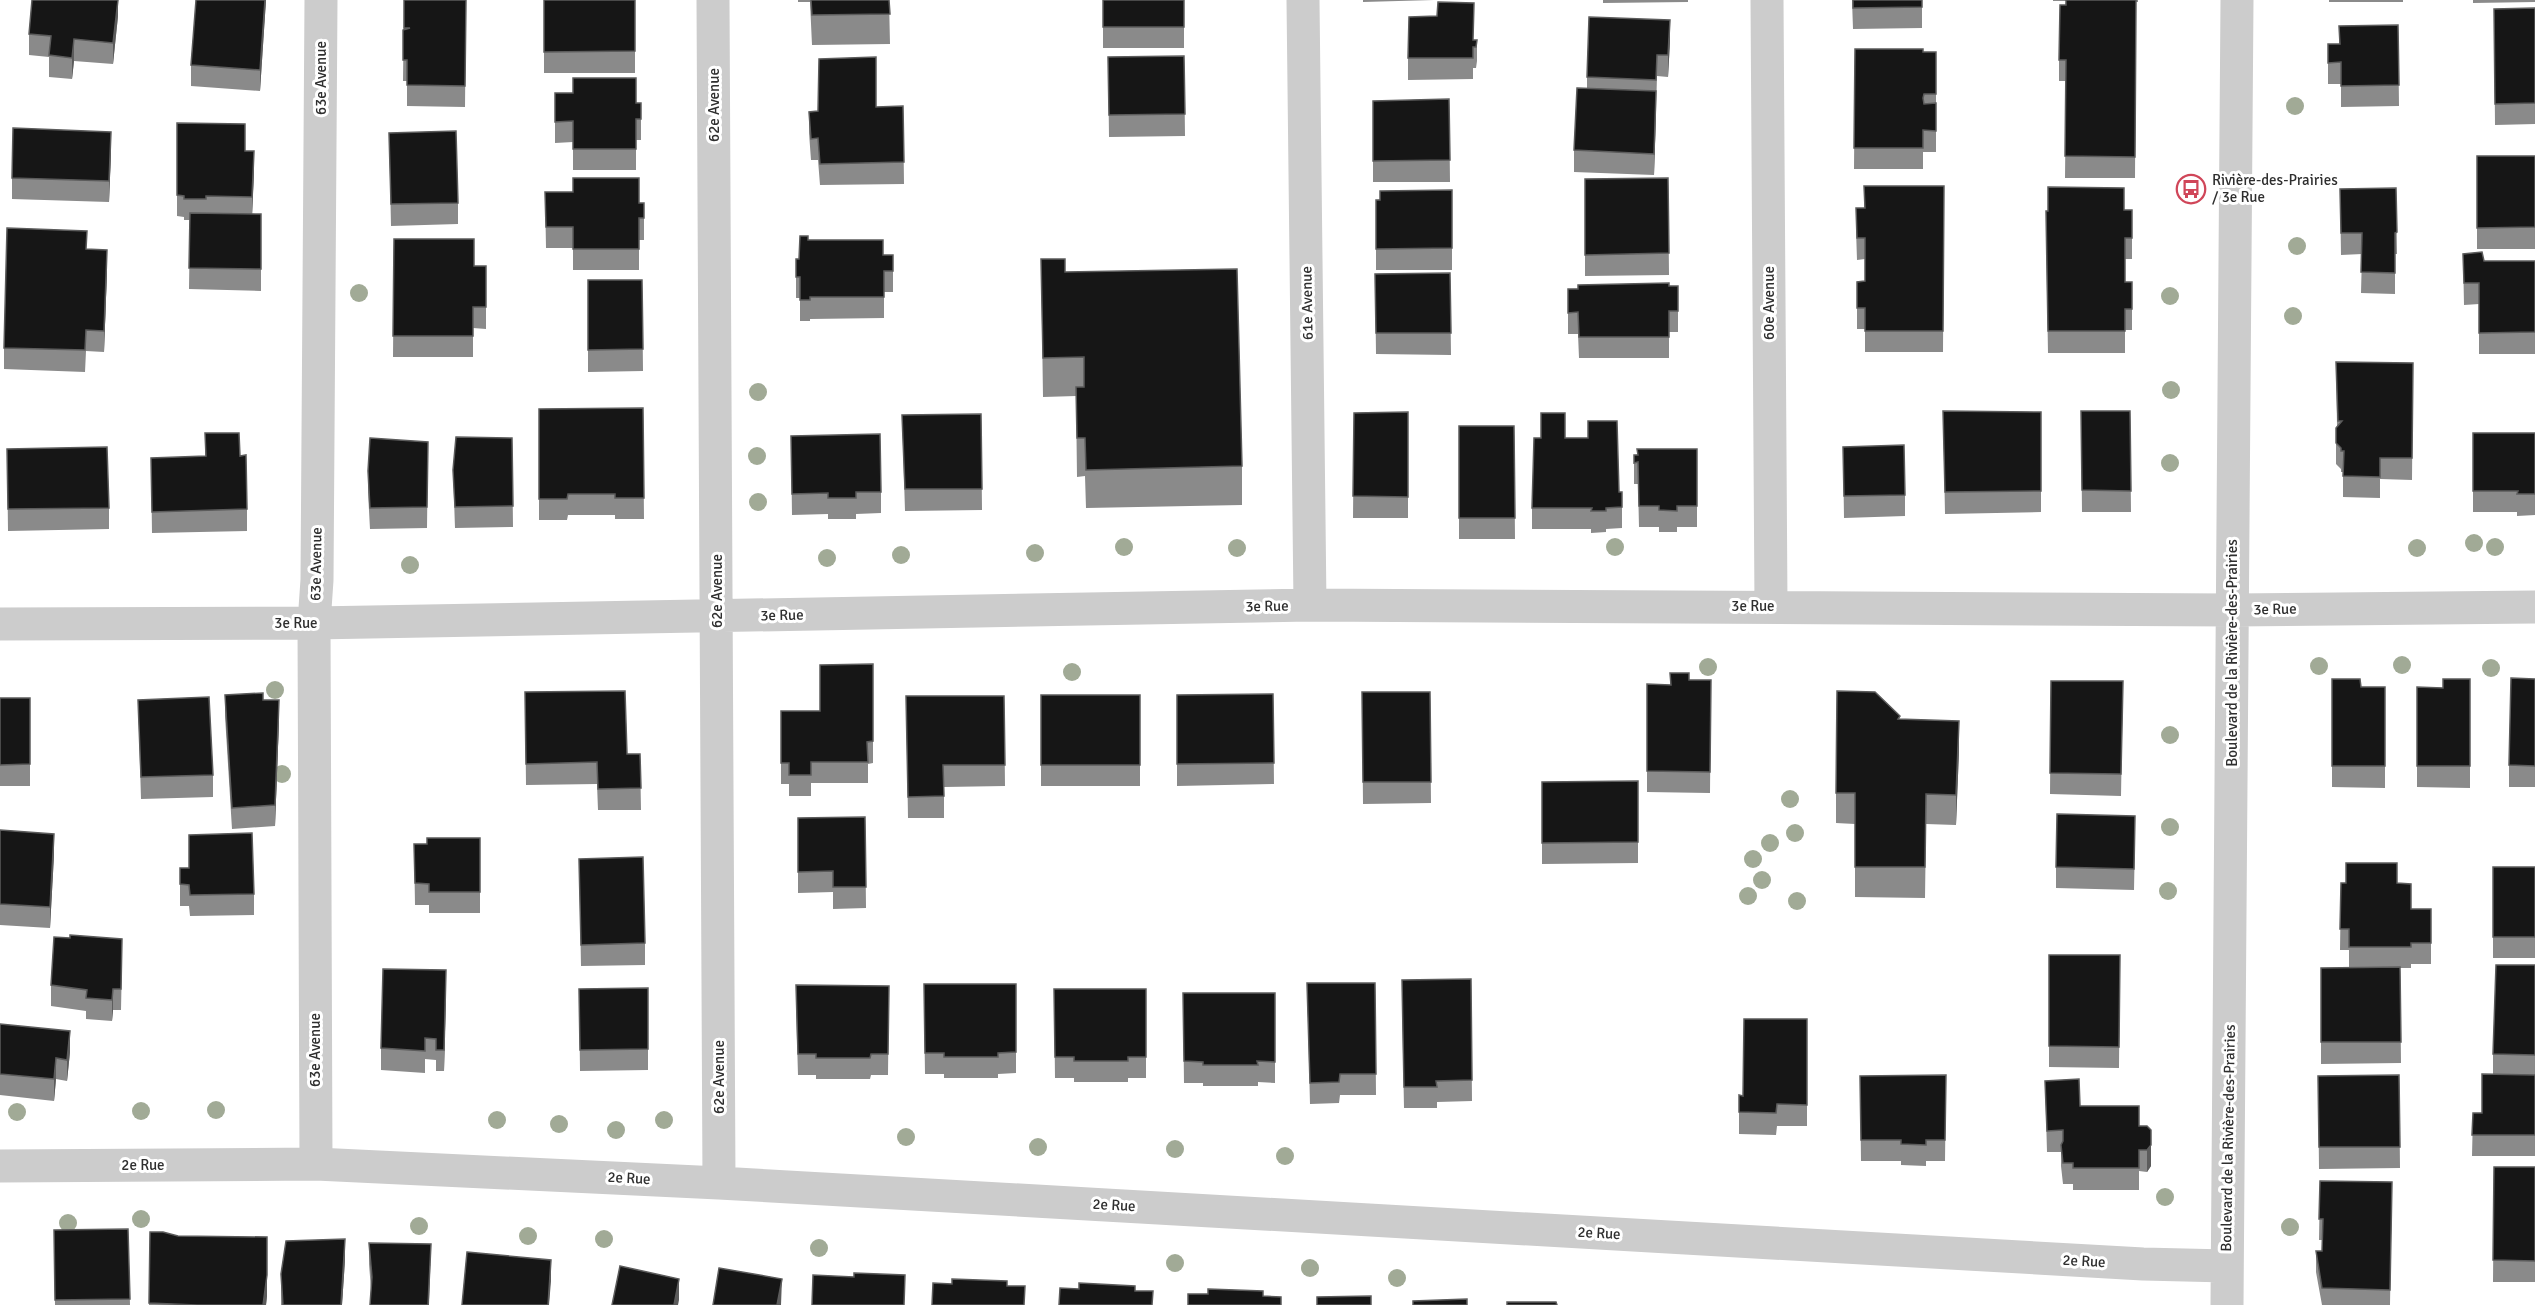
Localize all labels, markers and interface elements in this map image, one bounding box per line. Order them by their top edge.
street label: 63e Avenue [312,41,330,115]
street label: 62e Avenue [705,68,723,142]
place label: Rivière-des-Prairies / 3e Rue [2212,171,2338,206]
bus stop icon: Rivière-des-Prairies / 3e Rue [2175,173,2207,205]
street label: 61e Avenue [1297,266,1317,340]
street label: 60e Avenue [1760,266,1778,340]
street label: 63e Avenue [306,527,326,601]
street label: Boulevard de la Rivière-des-Prairies [2223,539,2241,767]
street label: 62e Avenue [708,554,726,628]
street label: 3e Rue [1245,597,1289,615]
street label: 3e Rue [1731,597,1775,615]
street label: 3e Rue [2253,600,2297,618]
street label: 3e Rue [760,606,804,624]
street label: 3e Rue [274,614,318,632]
street label: 63e Avenue [306,1013,324,1087]
street label: Boulevard de la Rivière-des-Prairies [2217,1024,2239,1252]
street label: 62e Avenue [710,1040,728,1114]
street label: 2e Rue [121,1156,165,1174]
street label: 2e Rue [607,1168,651,1188]
street label: 2e Rue [1092,1195,1136,1215]
street label: 2e Rue [1577,1223,1621,1243]
street label: 2e Rue [2062,1251,2106,1271]

